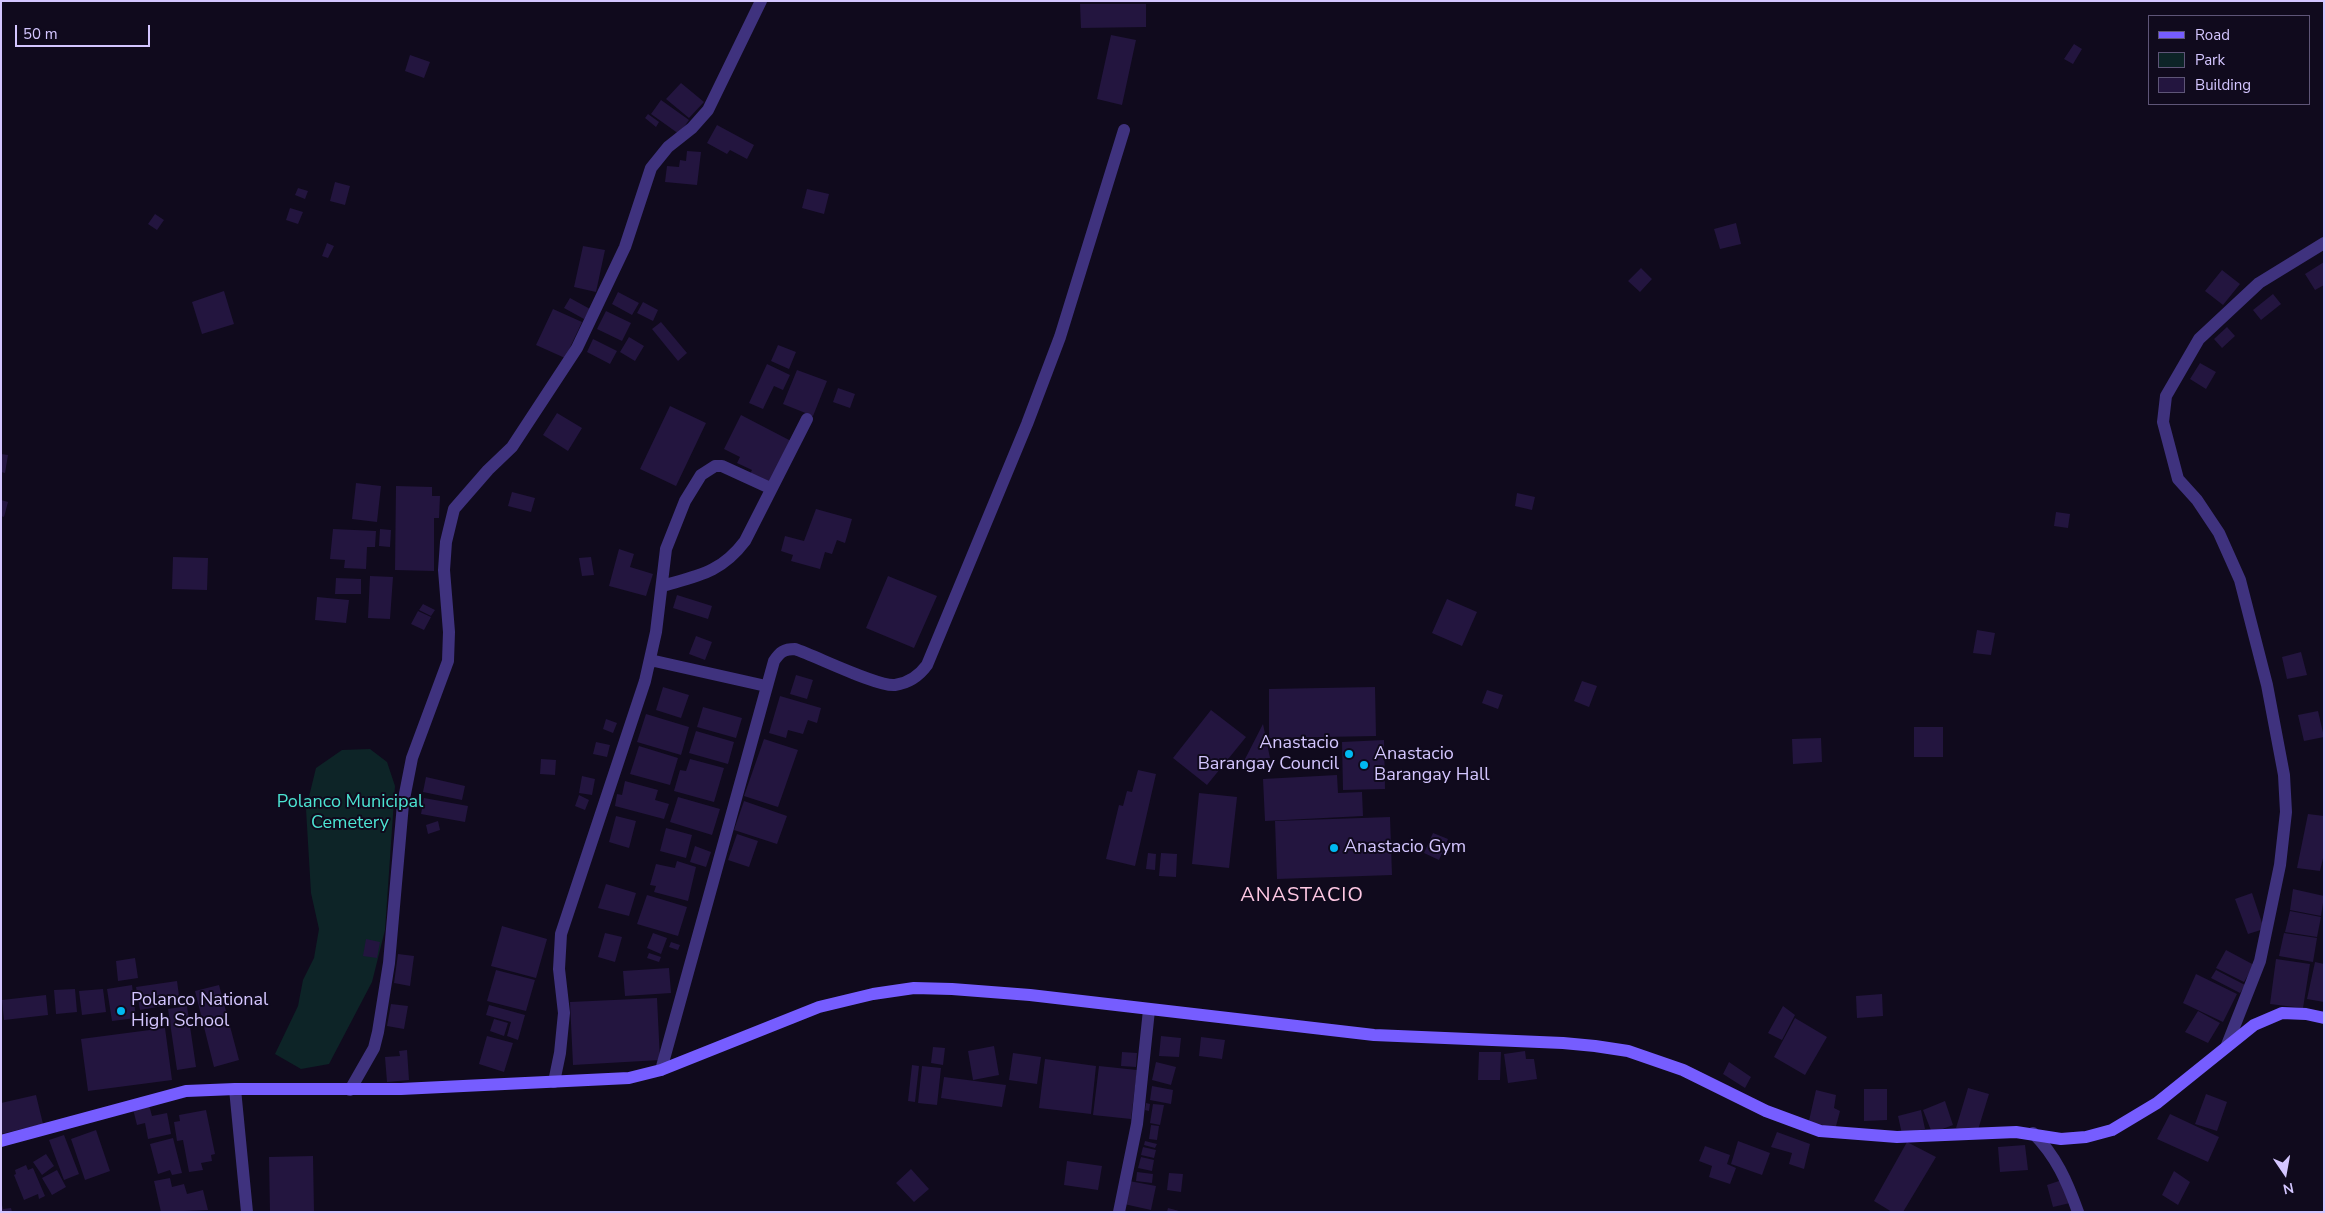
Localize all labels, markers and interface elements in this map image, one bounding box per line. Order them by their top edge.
scale bar [18,15,152,47]
legend [2148,15,2310,105]
text: 50 m [23,24,58,44]
text: Road [2195,25,2230,45]
text: Park [2195,50,2225,70]
text: Building [2195,75,2251,95]
place label: Anastacio Barangay Council [1198,733,1339,776]
place label: Anastacio Barangay Hall [1374,744,1490,786]
marker: Anastacio Barangay Council [1343,748,1355,760]
marker: Anastacio Barangay Hall [1358,759,1370,771]
park label: Polanco Municipal Cemetery [277,792,423,834]
place label: Anastacio Gym [1344,837,1466,859]
marker: Anastacio Gym [1328,842,1340,854]
district label: ANASTACIO [1239,884,1365,908]
place label: Polanco National High School [131,990,268,1032]
marker: Polanco National High School [115,1005,127,1017]
north arrow [2260,1148,2310,1198]
text: N [2281,1178,2295,1199]

